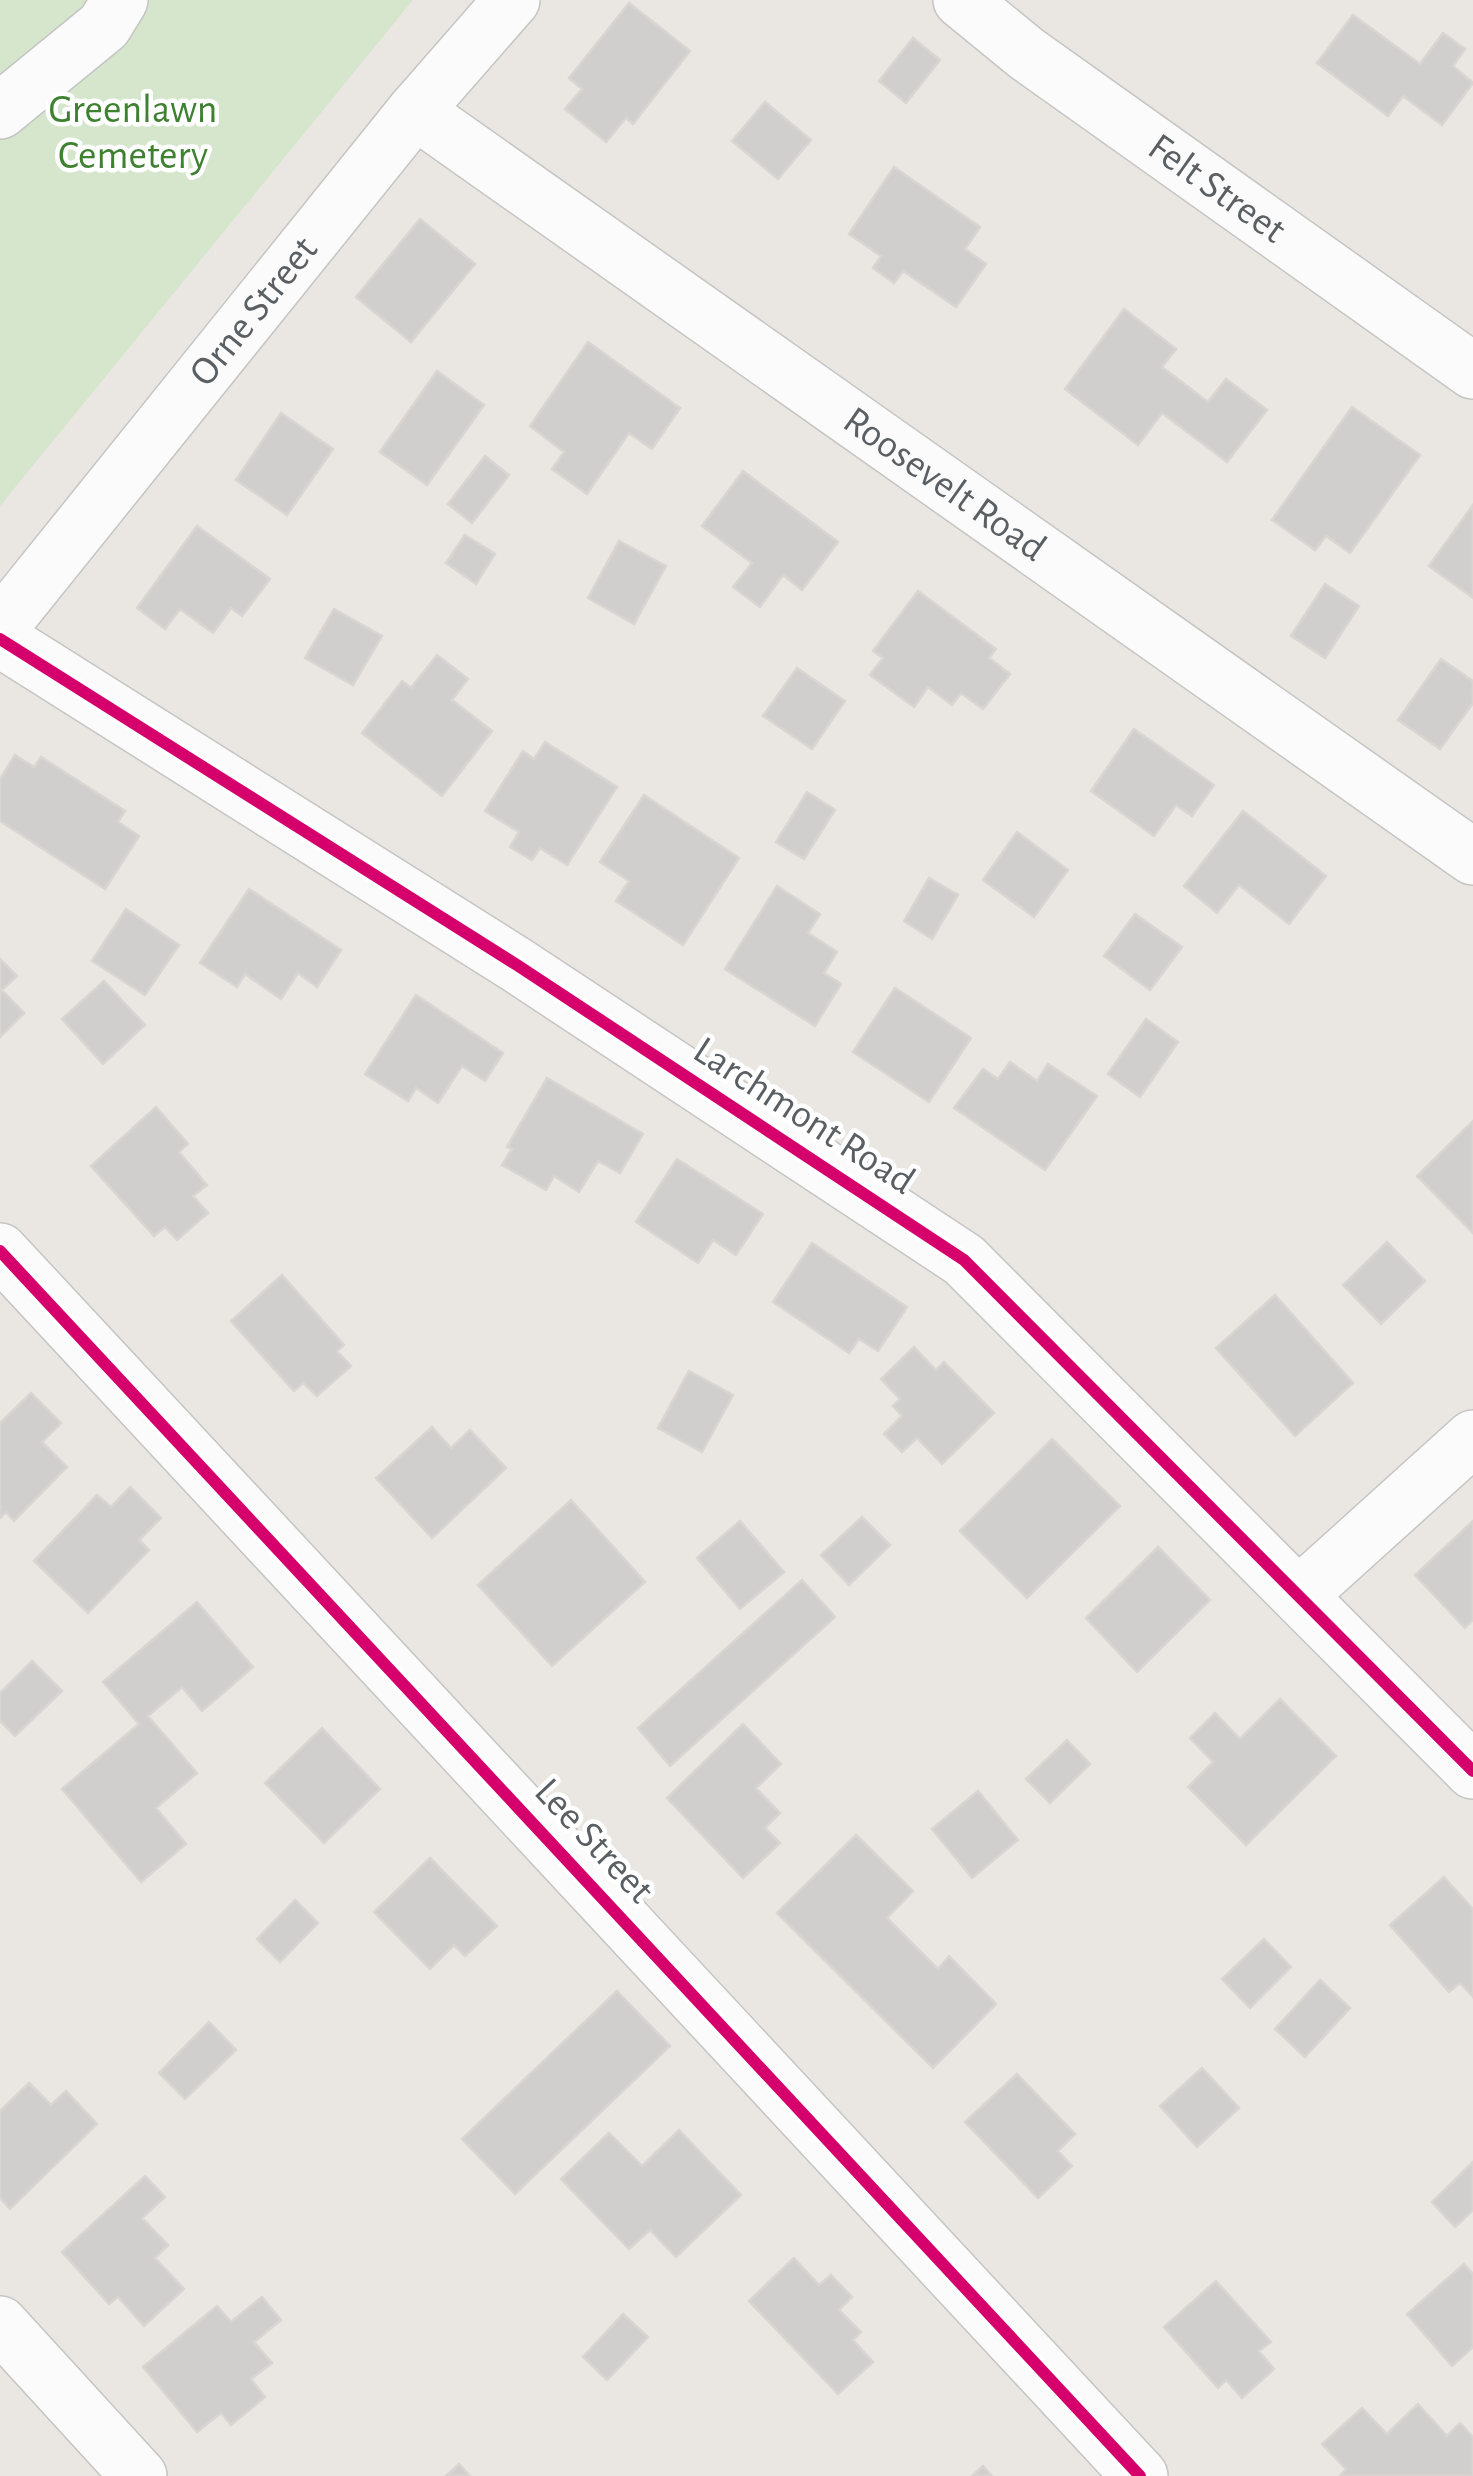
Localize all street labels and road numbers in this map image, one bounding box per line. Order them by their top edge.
street label: Felt Street [1141,127,1293,251]
street label: Orne Street [182,229,325,393]
street label: Roosevelt Road [836,400,1053,569]
street label: Larchmont Road [687,1030,921,1202]
street label: Lee Street [527,1771,661,1911]

